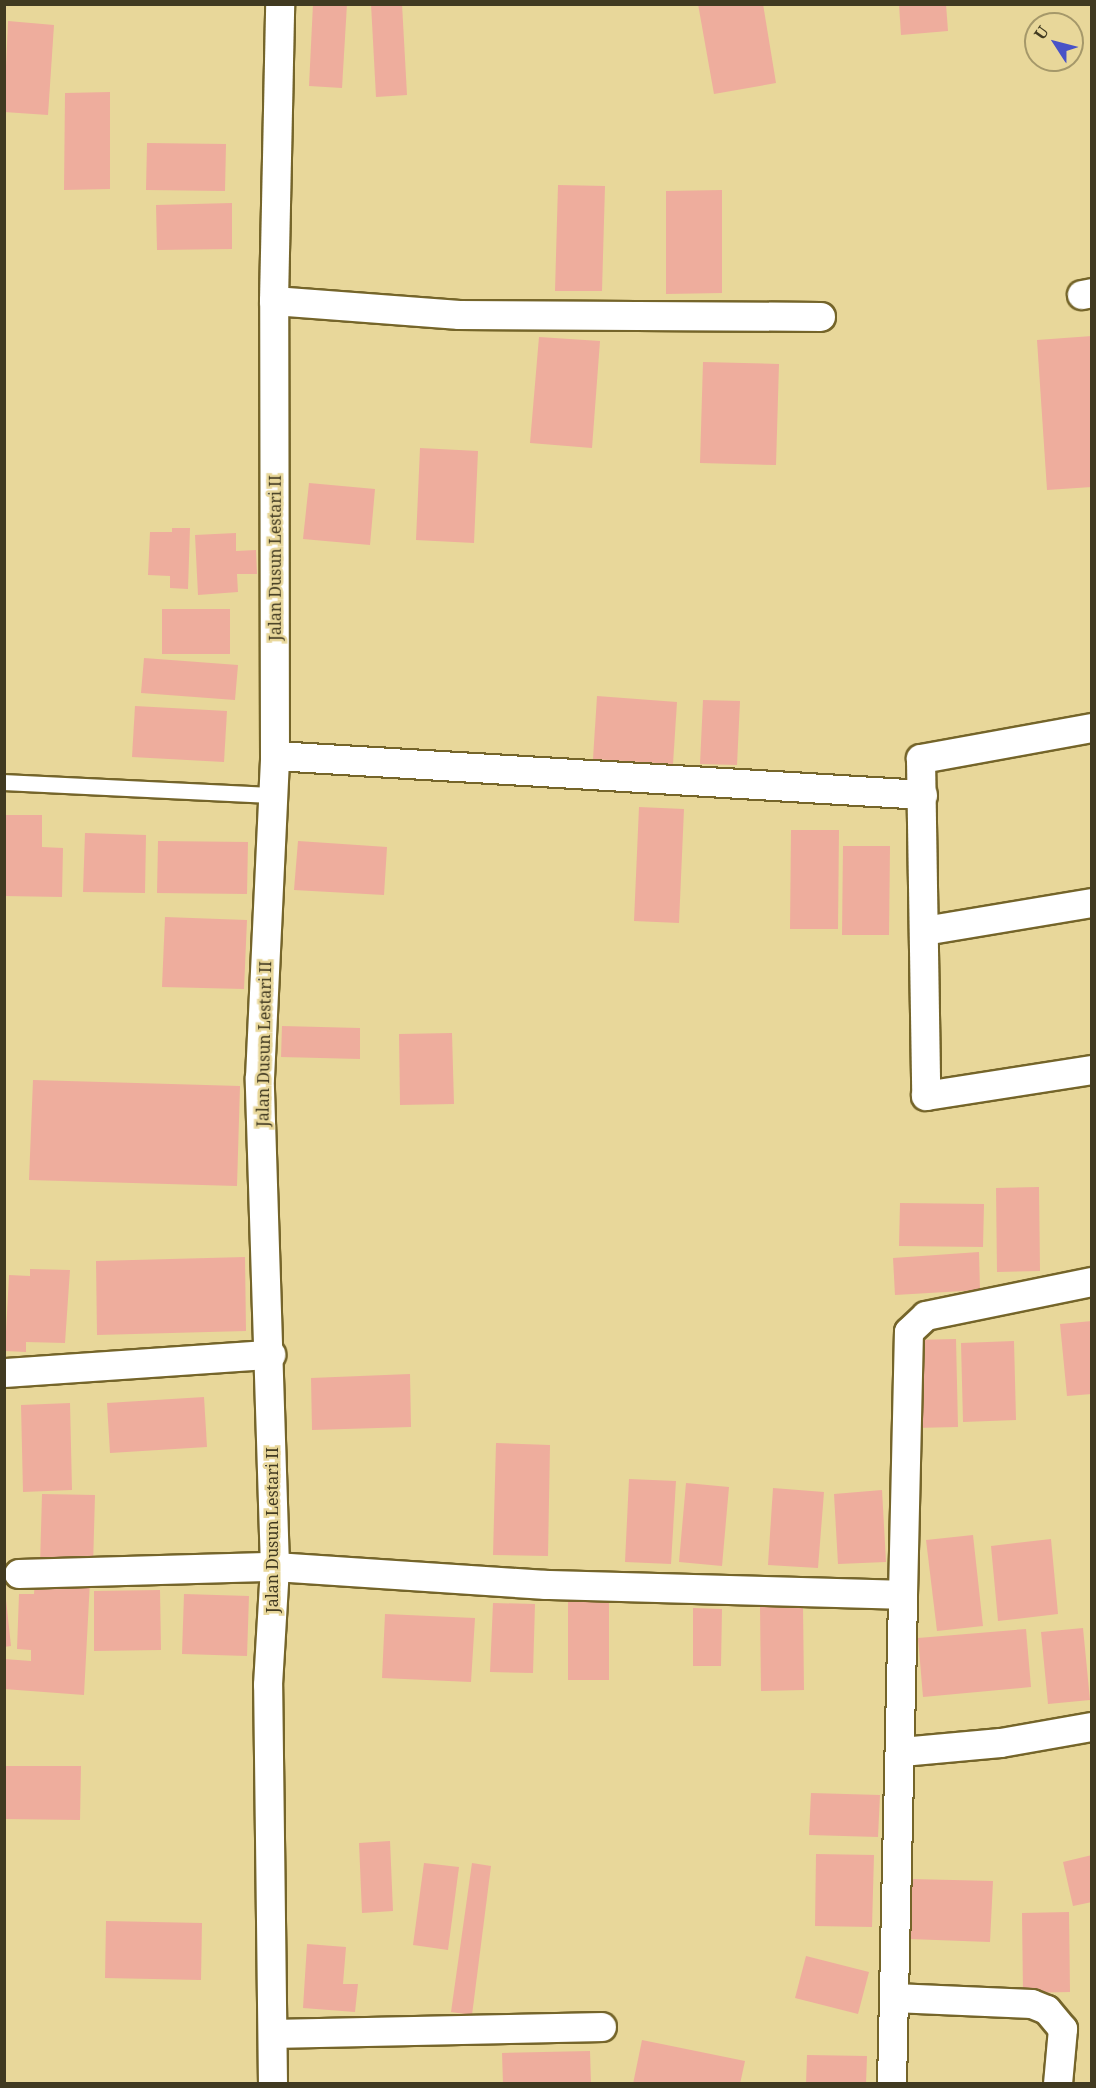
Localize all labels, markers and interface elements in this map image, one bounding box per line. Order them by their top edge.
north arrow [1024,12,1084,72]
text: U [1029,21,1053,44]
street label: Jalan Dusun Lestari II [265,475,285,641]
street label: Jalan Dusun Lestari II [253,961,275,1127]
street label: Jalan Dusun Lestari II [262,1447,282,1613]

